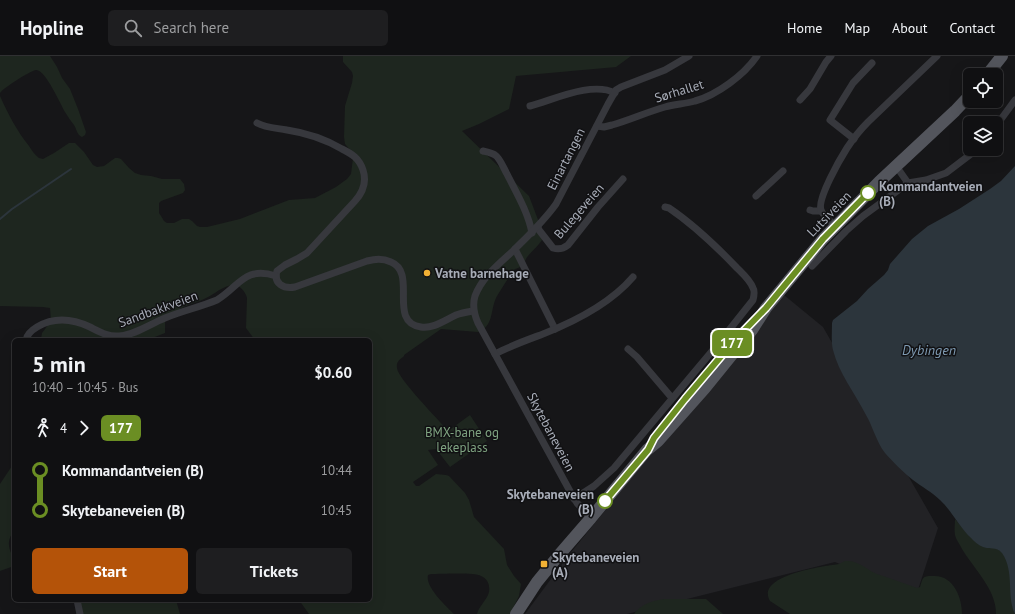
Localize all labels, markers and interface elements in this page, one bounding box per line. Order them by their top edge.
search box [108,10,388,46]
text: Hopline [20,16,84,40]
icon: search [122,17,144,39]
text: Search here [154,18,229,37]
text: Home [787,19,822,37]
text: Map [844,19,870,37]
text: About [892,19,928,37]
text: Contact [950,19,995,37]
map controls [963,68,1003,156]
button: locate [963,68,1003,108]
street label: Sørhallet [652,75,706,107]
button: layers [963,116,1003,156]
street label: Einartangen [543,125,589,193]
place label: Kommandantveien (B) [879,178,983,210]
street label: Bulegeveien [550,180,608,242]
marker: Kommandantveien (B) [860,185,876,201]
street label: Lutsiveien [803,188,855,240]
place label: Vatne barnehage [434,265,529,282]
marker: Vatne barnehage [422,268,432,278]
street label: Sandbakkveien [116,287,200,331]
line badge: 177 [709,330,755,356]
text: 177 [720,334,744,352]
water label: Dybingen [902,341,956,359]
text: 5 min [32,350,86,378]
text: $0.60 [314,363,352,382]
text: 10:40 – 10:45 · Bus [32,379,138,396]
street label: Skytebaneveien [523,390,579,474]
icon: walk [32,417,54,439]
icon: forward [73,417,95,439]
text: 177 [109,419,133,437]
text: 4 [60,420,67,437]
park label: BMX-bane og lekeplass [425,424,499,456]
text: Kommandantveien (B) [62,461,204,480]
text: 10:44 [321,462,352,479]
place label: Skytebaneveien (B) [507,486,594,518]
marker: Skytebaneveien (B) [597,493,613,509]
text: Skytebaneveien (B) [62,501,185,520]
text: 10:45 [321,502,352,519]
button: Start [32,548,188,594]
button: Tickets [196,548,352,594]
place label: Skytebaneveien (A) [552,549,639,581]
marker: Skytebaneveien (A) [539,559,549,569]

